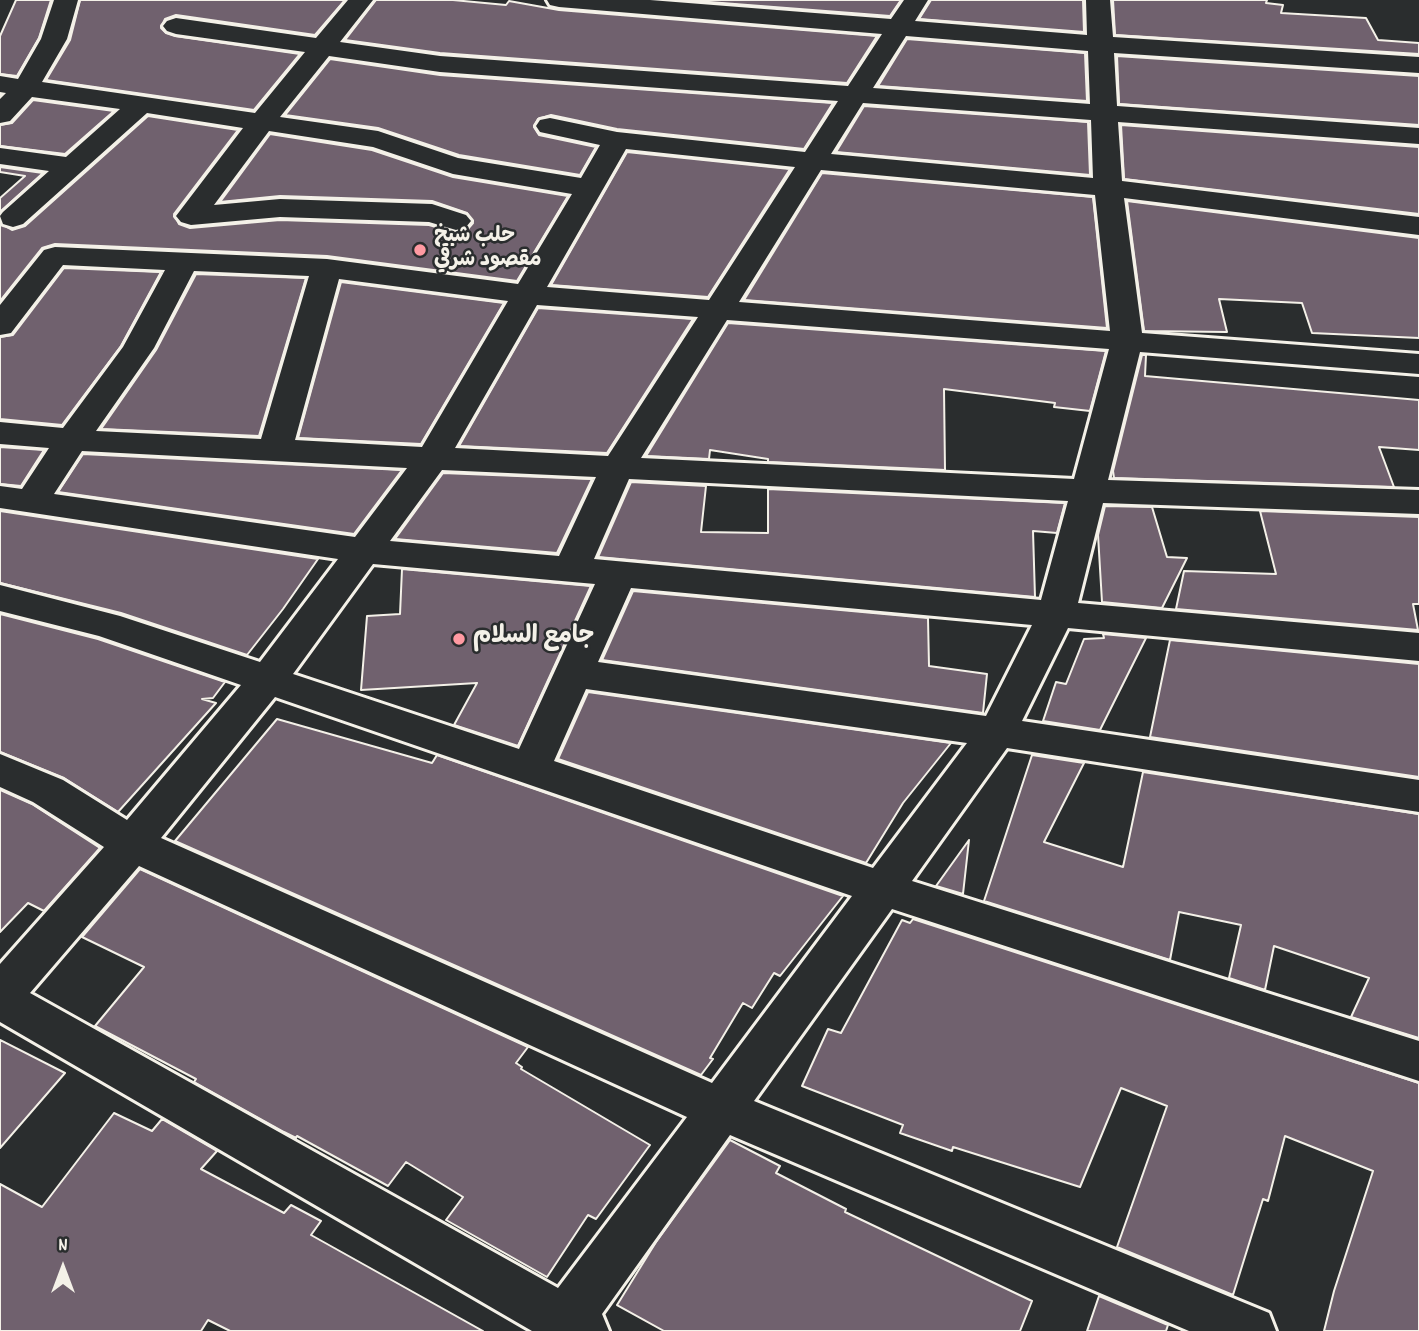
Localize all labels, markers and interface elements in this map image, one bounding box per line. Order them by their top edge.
place label: حلب شيخ مقصود شرقي [434,225,542,275]
marker: حلب شيخ مقصود شرقي [412,242,428,258]
place label: جامع السلام [473,625,594,653]
marker: جامع السلام [451,631,467,647]
north arrow [28,1233,98,1303]
text: N [58,1233,68,1260]

